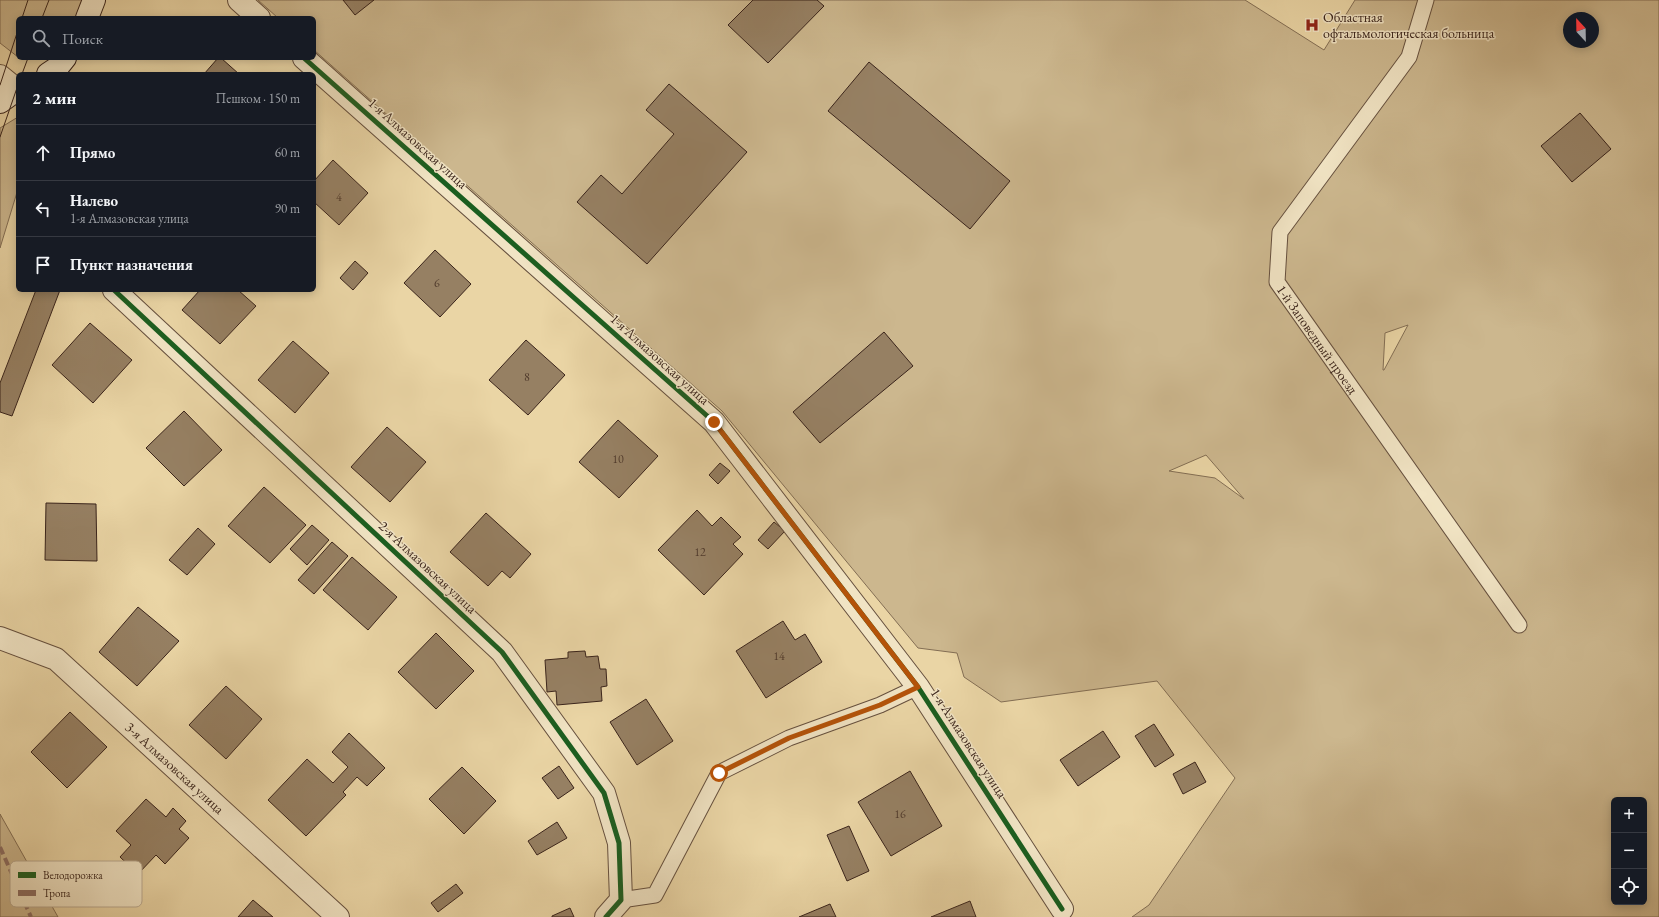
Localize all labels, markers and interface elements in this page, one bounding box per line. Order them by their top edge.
place label: Областная офтальмологическая больница [1323,8,1495,42]
north arrow [1563,12,1599,48]
search box [16,16,316,60]
hospital icon: Областная офтальмологическая больница [1304,17,1320,33]
icon: search [30,27,52,49]
text: Поиск [62,29,103,48]
text: 2 мин [32,87,76,109]
text: Пешком · 150 m [216,90,300,107]
street label: 1-я Алмазовская улица [365,94,472,193]
icon: ahead [32,142,54,164]
text: Прямо [70,143,115,162]
text: 60 m [275,144,300,161]
house number: 4 [336,189,342,205]
text: Налево [70,191,118,210]
icon: left [32,198,54,220]
text: 90 m [275,200,300,217]
text: 1-я Алмазовская улица [70,210,189,227]
icon: arrive [32,254,54,276]
text: Пункт назначения [70,255,193,274]
house number: 6 [434,275,440,291]
street label: 1-й Заповедный проезд [1273,281,1362,398]
street label: 1-я Алмазовская улица [607,310,714,409]
house number: 8 [524,369,530,385]
route end [705,413,723,431]
house number: 10 [612,451,624,467]
street label: 2-я Алмазовская улица [375,517,481,617]
house number: 12 [694,544,706,560]
house number: 14 [773,648,785,664]
street label: 1-я Алмазовская улица [927,685,1012,802]
street label: 3-я Алмазовская улица [122,718,228,818]
route start [710,764,728,782]
map controls [1611,797,1647,905]
button: + [1611,797,1647,833]
house number: 16 [894,806,906,822]
button: − [1611,833,1647,869]
legend [10,861,142,907]
text: Велодорожка [43,868,103,882]
button: locate [1611,869,1647,905]
text: Тропа [43,886,71,900]

